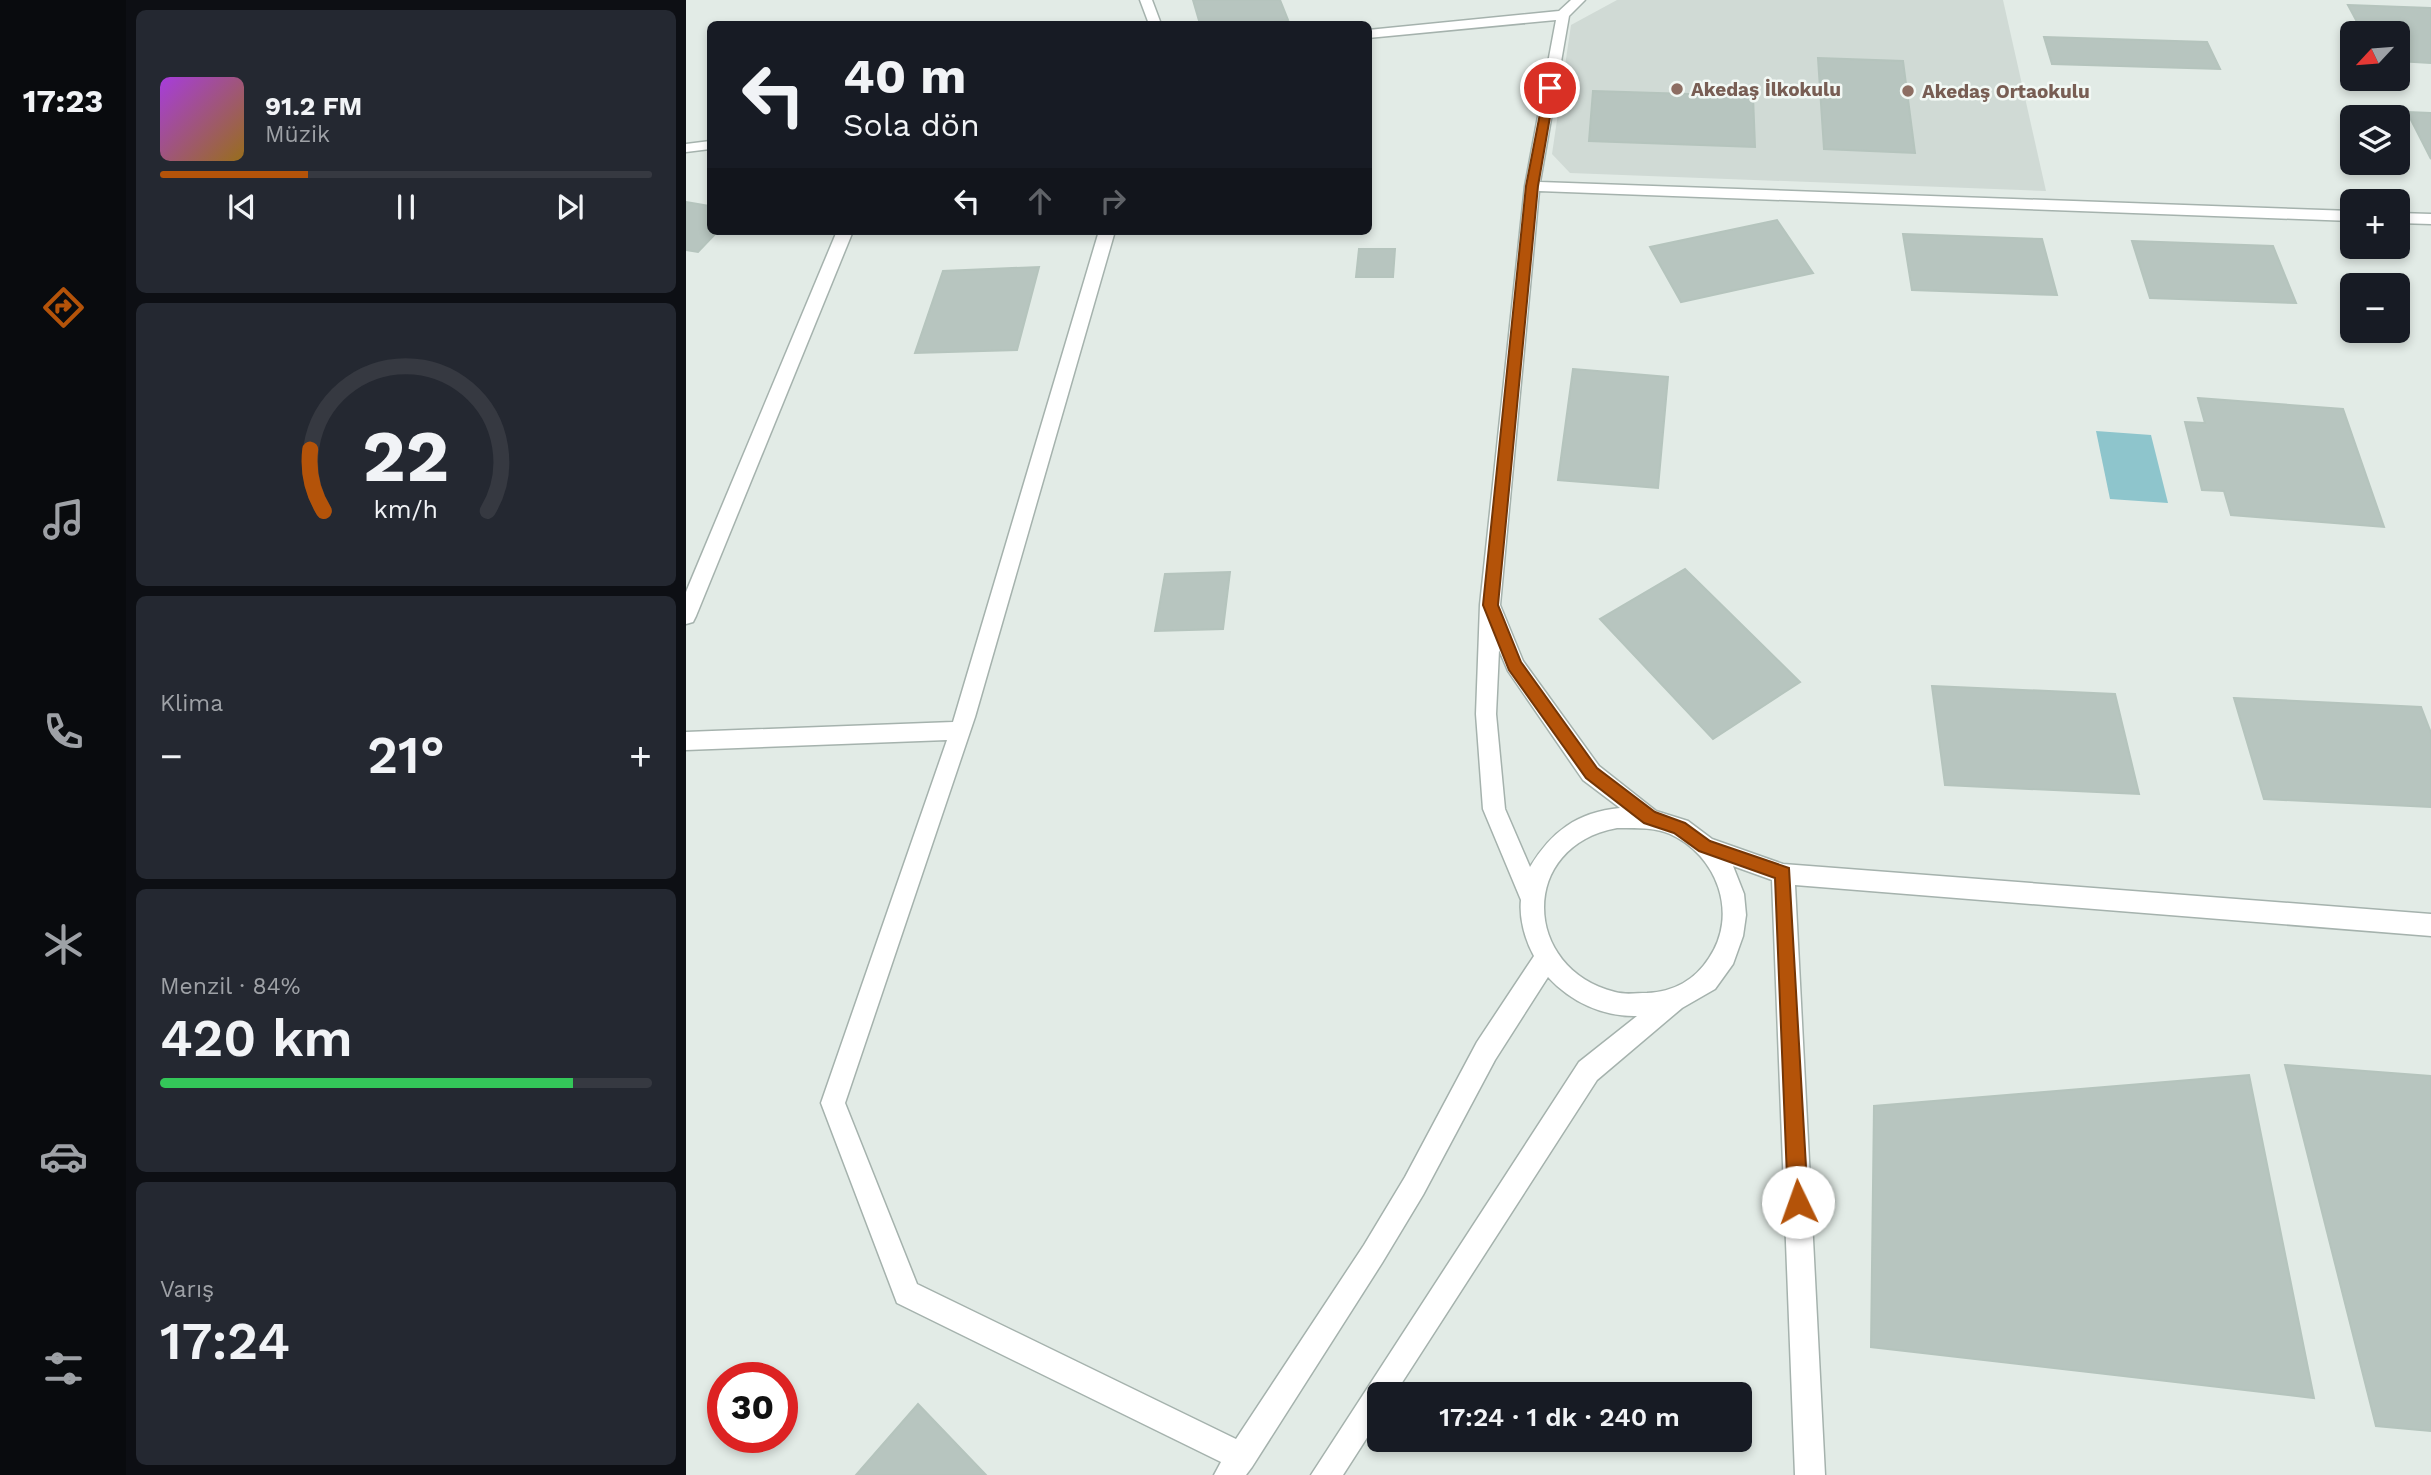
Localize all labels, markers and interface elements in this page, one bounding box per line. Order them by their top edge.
north arrow [2340,21,2410,91]
map controls [2340,21,2410,343]
text: 40 m [843,47,966,105]
icon: left [728,49,819,140]
pin [1520,58,1580,118]
icon: arrive [1531,69,1569,107]
place label: Akedaş İlkokulu [1691,78,1841,101]
place label: Akedaş Ortaokulu [1922,80,2090,103]
marker: Akedaş İlkokulu [1669,81,1685,97]
text: 17:23 [23,82,103,120]
marker: Akedaş Ortaokulu [1900,83,1916,99]
text: 91.2 FM [265,91,362,121]
button: layers [2340,105,2410,175]
text: Sola dön [843,106,980,144]
text: Müzik [265,121,330,148]
icon: left [948,182,986,220]
icon: ahead [1021,182,1059,220]
icon: right [1094,182,1132,220]
icon: previous [223,188,261,226]
icon: pause [387,188,425,226]
icon: next [551,188,589,226]
button: + [2340,189,2410,259]
button: − [2340,273,2410,343]
icon: directions [39,283,88,332]
text: 22 [363,413,449,499]
text: km/h [374,494,438,523]
icon: music [39,495,88,544]
text: Klima [160,690,223,717]
icon: phone [39,707,88,756]
text: 21° [367,725,445,786]
text: − [160,734,183,778]
text: + [629,734,652,778]
icon: climate [39,920,88,969]
text: Menzil · 84% [160,973,300,1000]
text: 420 km [160,1008,353,1069]
icon: car [39,1132,88,1181]
position arrow [1761,1165,1835,1239]
text: Varış [160,1276,214,1303]
text: 17:24 [160,1311,290,1372]
icon: filters [39,1344,88,1393]
speed limit sign: 30 [707,1362,798,1453]
text: 17:24 · 1 dk · 240 m [1439,1402,1680,1432]

